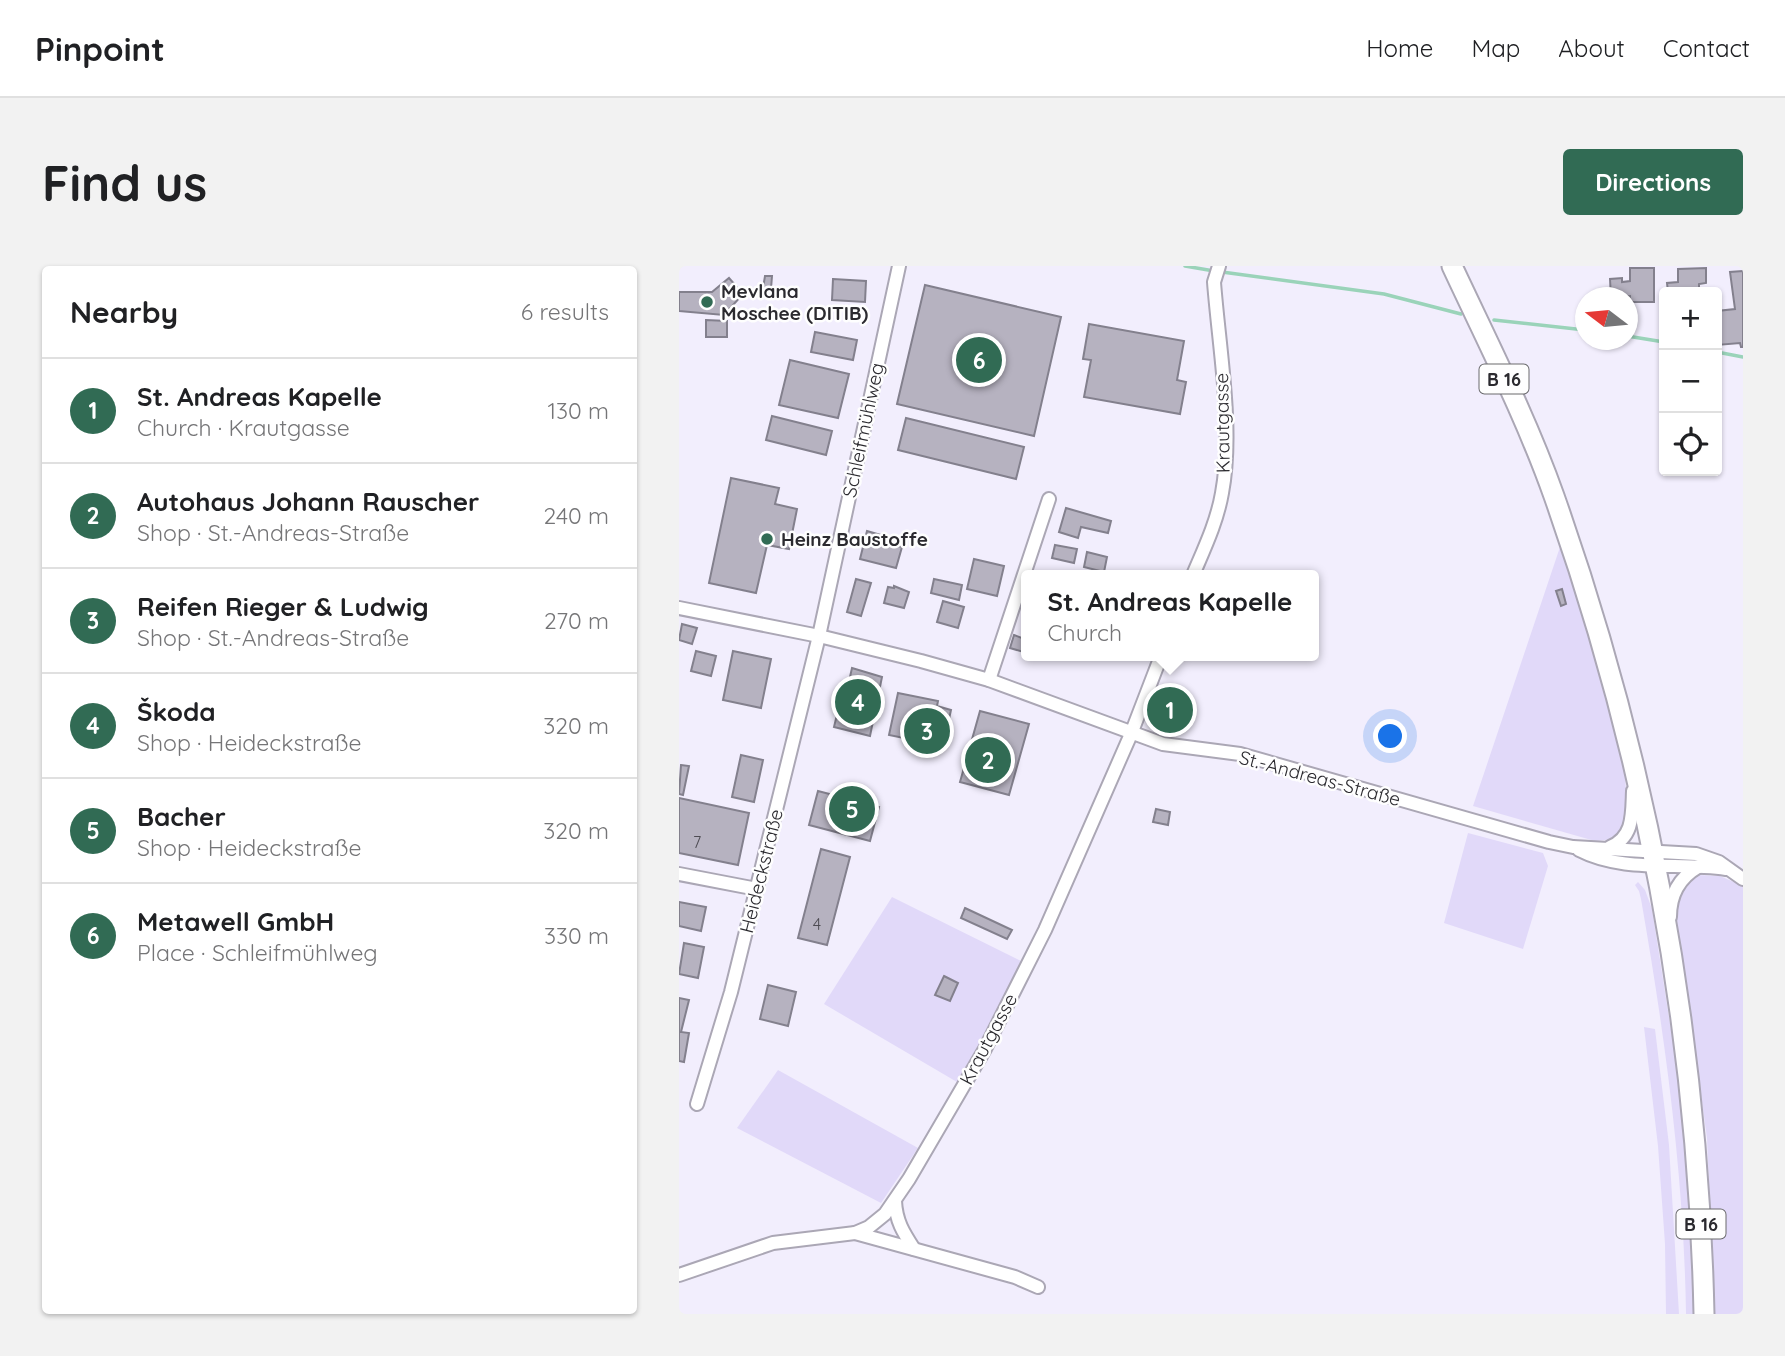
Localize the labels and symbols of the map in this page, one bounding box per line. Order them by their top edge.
place label: Mevlana Moschee (DITIB) [721,279,868,325]
north arrow [1575,287,1638,350]
marker: Mevlana Moschee (DITIB) [699,294,715,310]
pin: 6 [956,334,1002,386]
street label: Schleifmühlweg [837,361,889,499]
road number: B 16 [1479,364,1529,394]
street label: Krautgasse [1209,373,1235,473]
place label: Heinz Baustoffe [781,527,928,551]
marker: Heinz Baustoffe [759,531,775,547]
pin: 4 [835,676,881,728]
pin: 1 [1147,684,1193,736]
pin: 3 [904,705,950,757]
your location [1373,719,1407,753]
pin: 2 [965,734,1011,786]
street label: St.-Andreas-Straße [1237,745,1403,811]
pin: 5 [829,783,875,835]
street label: Heideckstraße [734,807,788,935]
house number: 7 [693,832,701,852]
house number: 4 [813,914,821,934]
street label: Krautgasse [954,989,1022,1089]
road number: B 16 [1677,1210,1725,1239]

